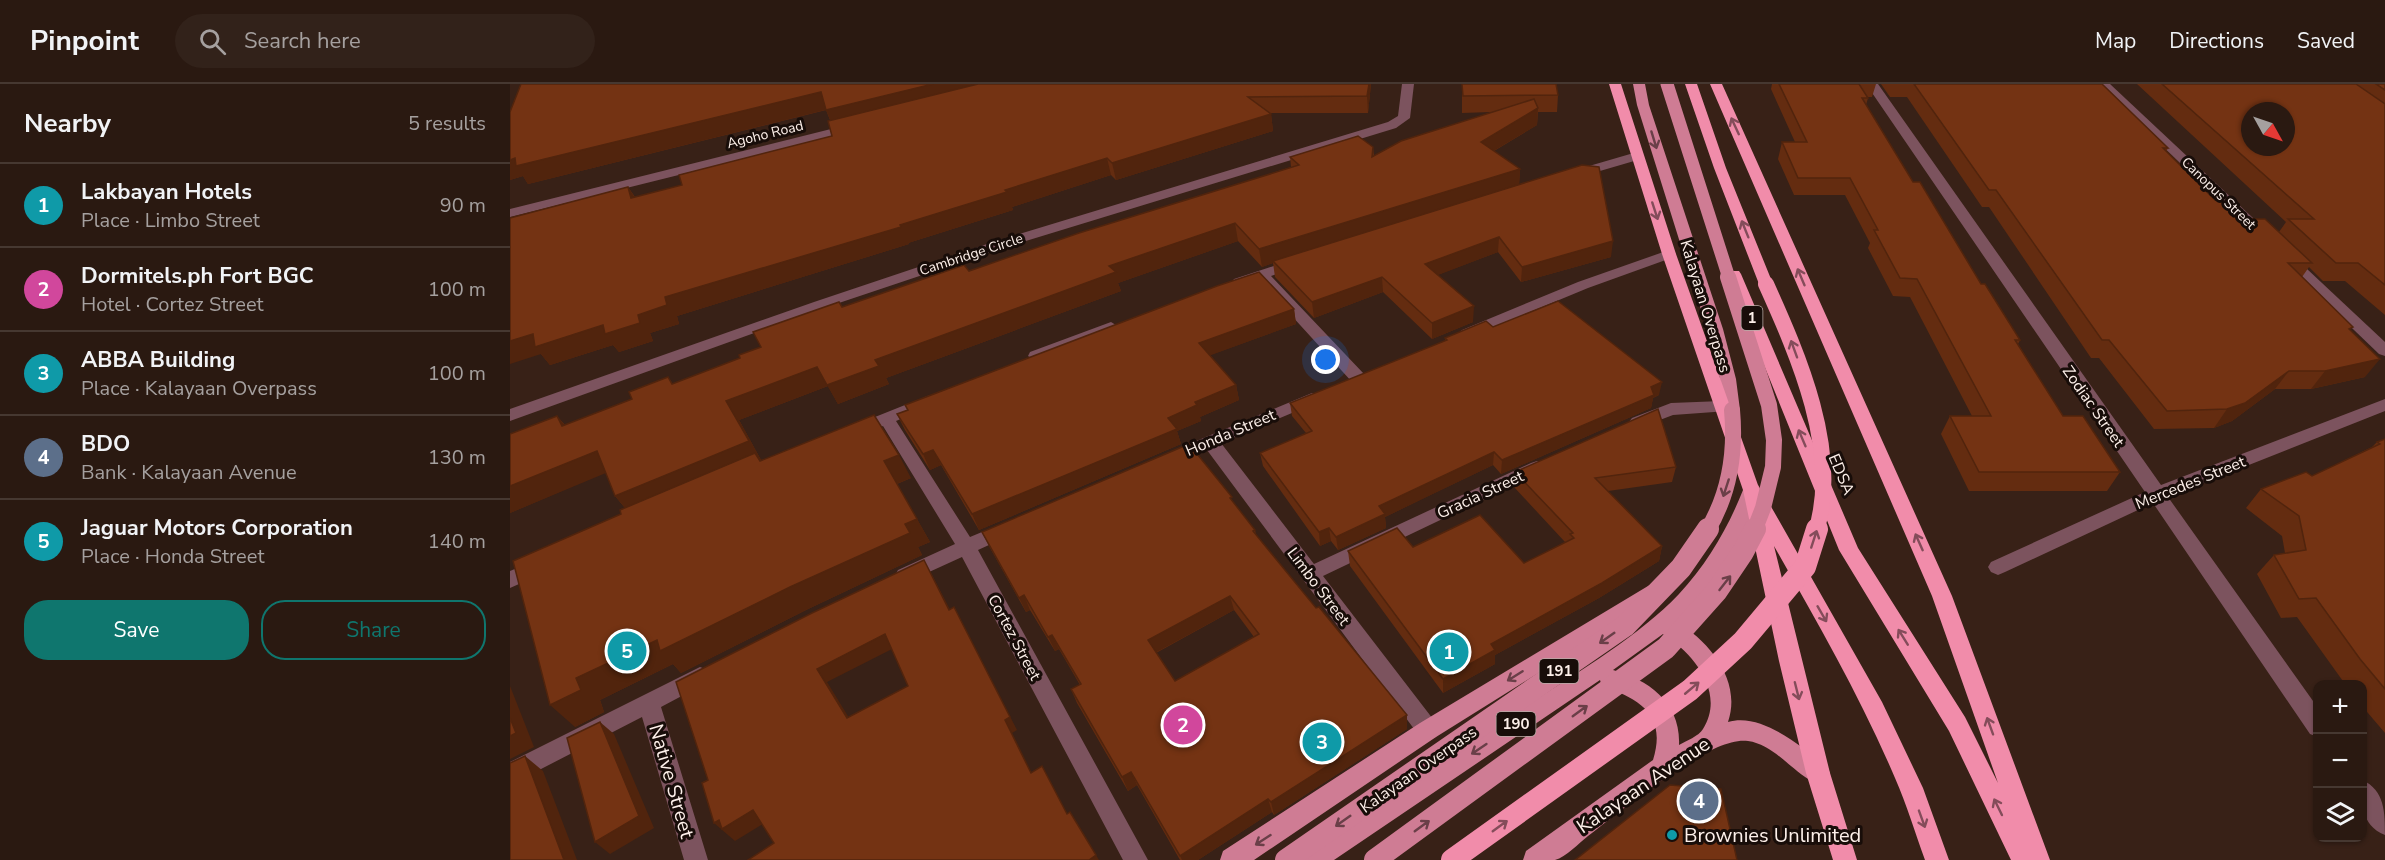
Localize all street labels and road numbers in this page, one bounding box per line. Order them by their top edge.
street label: Agoho Road [725,116,805,153]
street label: Canopus Street [2177,153,2260,234]
street label: Cambridge Circle [917,229,1025,280]
street label: Kalayaan Overpass [1674,237,1736,375]
road number: 1 [1742,306,1762,330]
street label: Zodiac Street [2057,361,2130,452]
street label: Honda Street [1182,404,1279,462]
street label: EDSA [1823,450,1860,499]
street label: Mercedes Street [2132,451,2249,515]
street label: Gracia Street [1434,465,1528,525]
street label: Limbo Street [1282,543,1355,630]
street label: Cortez Street [982,591,1046,685]
road number: 191 [1540,659,1578,683]
road number: 190 [1496,712,1536,736]
street label: Native Street [642,721,701,842]
street label: Kalayaan Overpass [1356,721,1481,818]
street label: Kalayaan Avenue [1571,731,1715,840]

